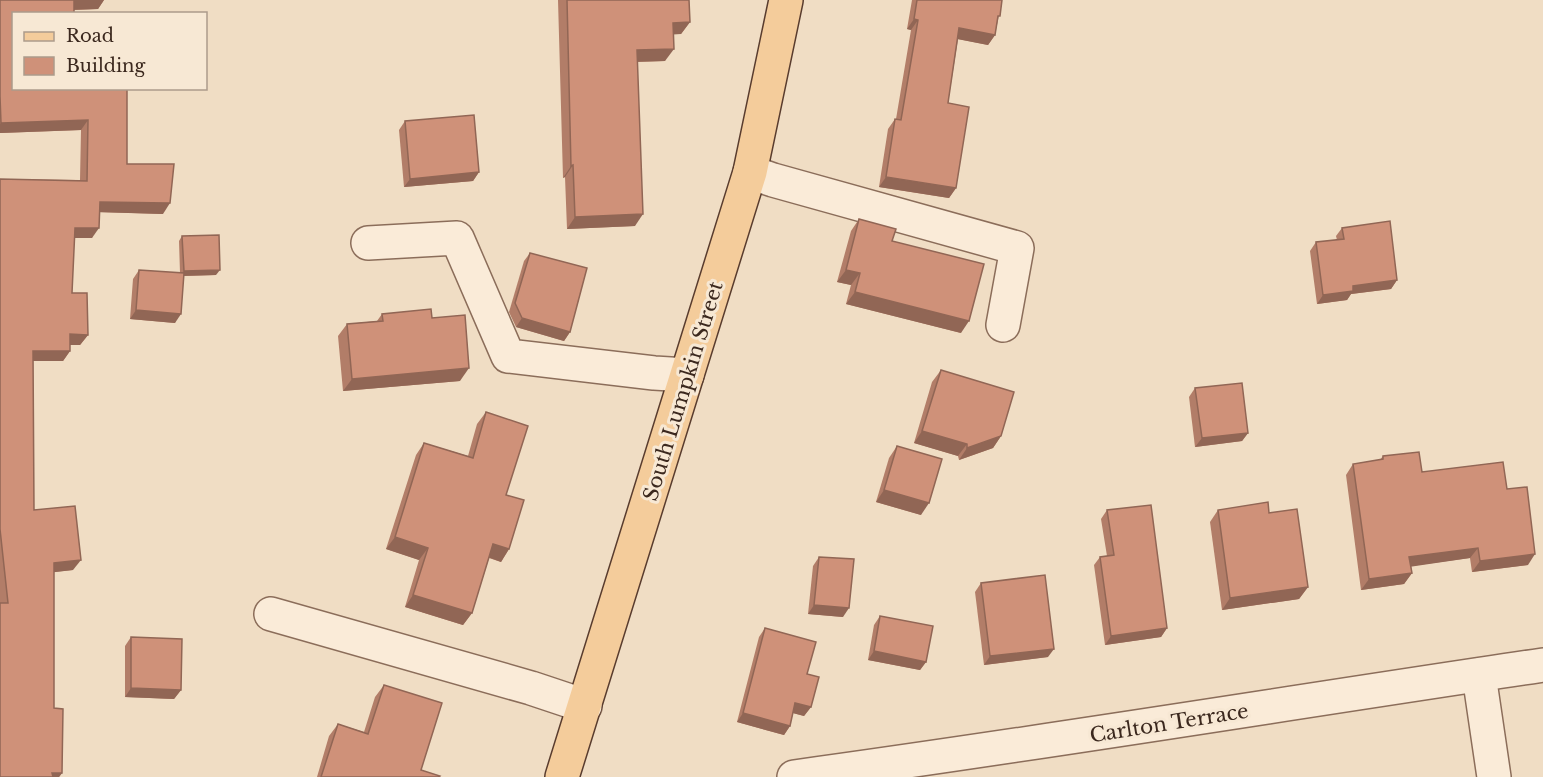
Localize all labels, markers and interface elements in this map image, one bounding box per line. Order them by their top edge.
legend [12,12,207,90]
text: Road [66,25,114,47]
text: Building [66,55,145,77]
street label: South Lumpkin Street [638,278,728,504]
street label: Carlton Terrace [1088,699,1250,747]

